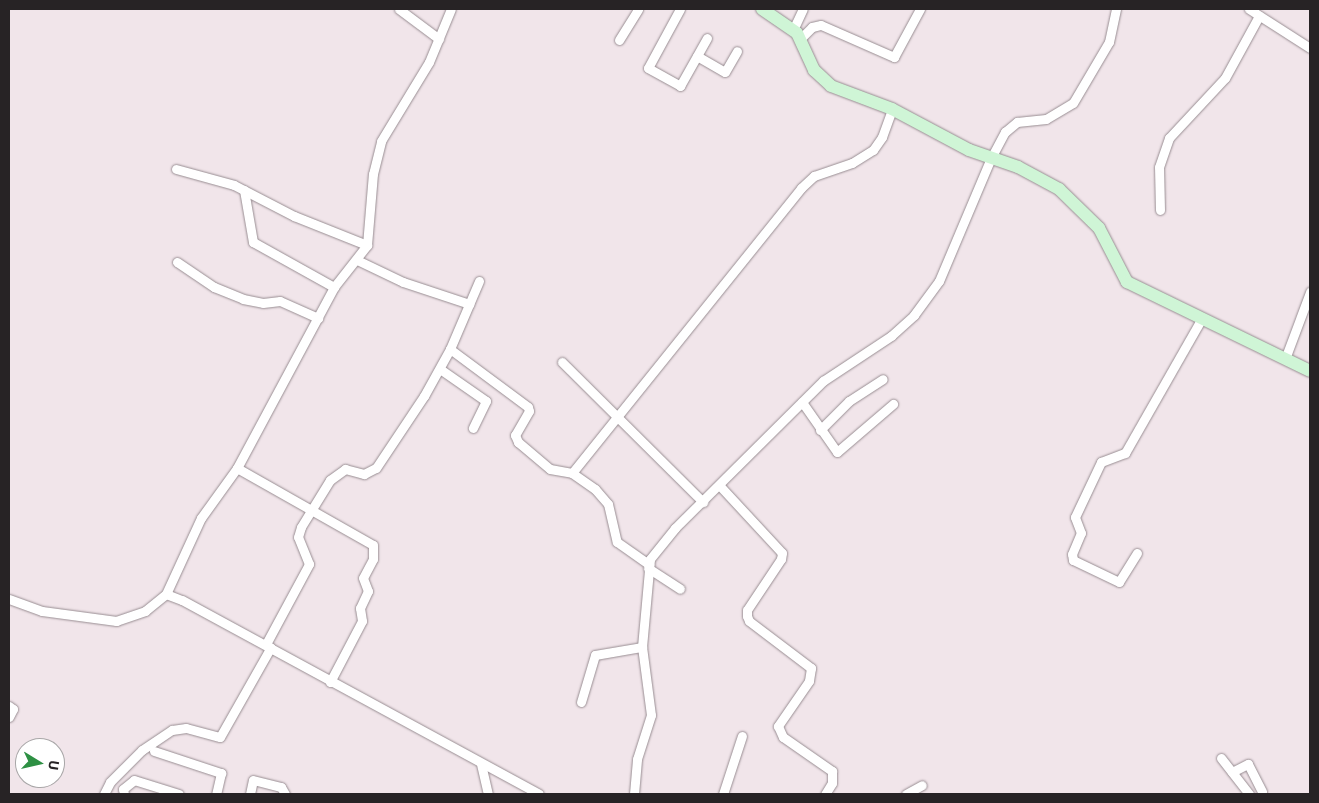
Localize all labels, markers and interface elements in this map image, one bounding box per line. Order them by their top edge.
north arrow [15,738,65,788]
text: U [45,759,63,771]

